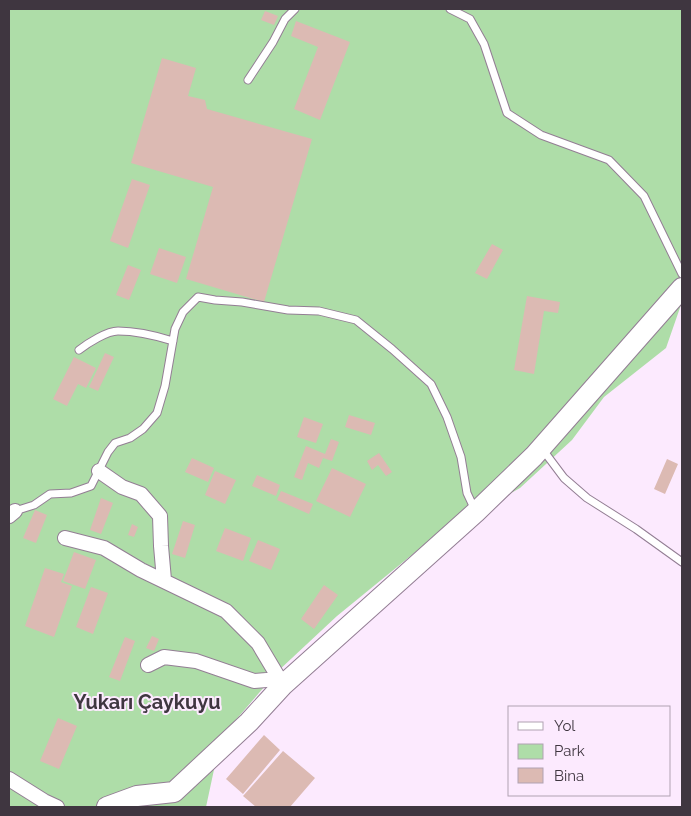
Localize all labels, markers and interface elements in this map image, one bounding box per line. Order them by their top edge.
district label: Yukarı Çaykuyu [73,690,221,714]
legend [508,706,671,796]
text: Yol [554,717,576,735]
text: Park [554,742,585,760]
text: Bina [554,767,584,785]

